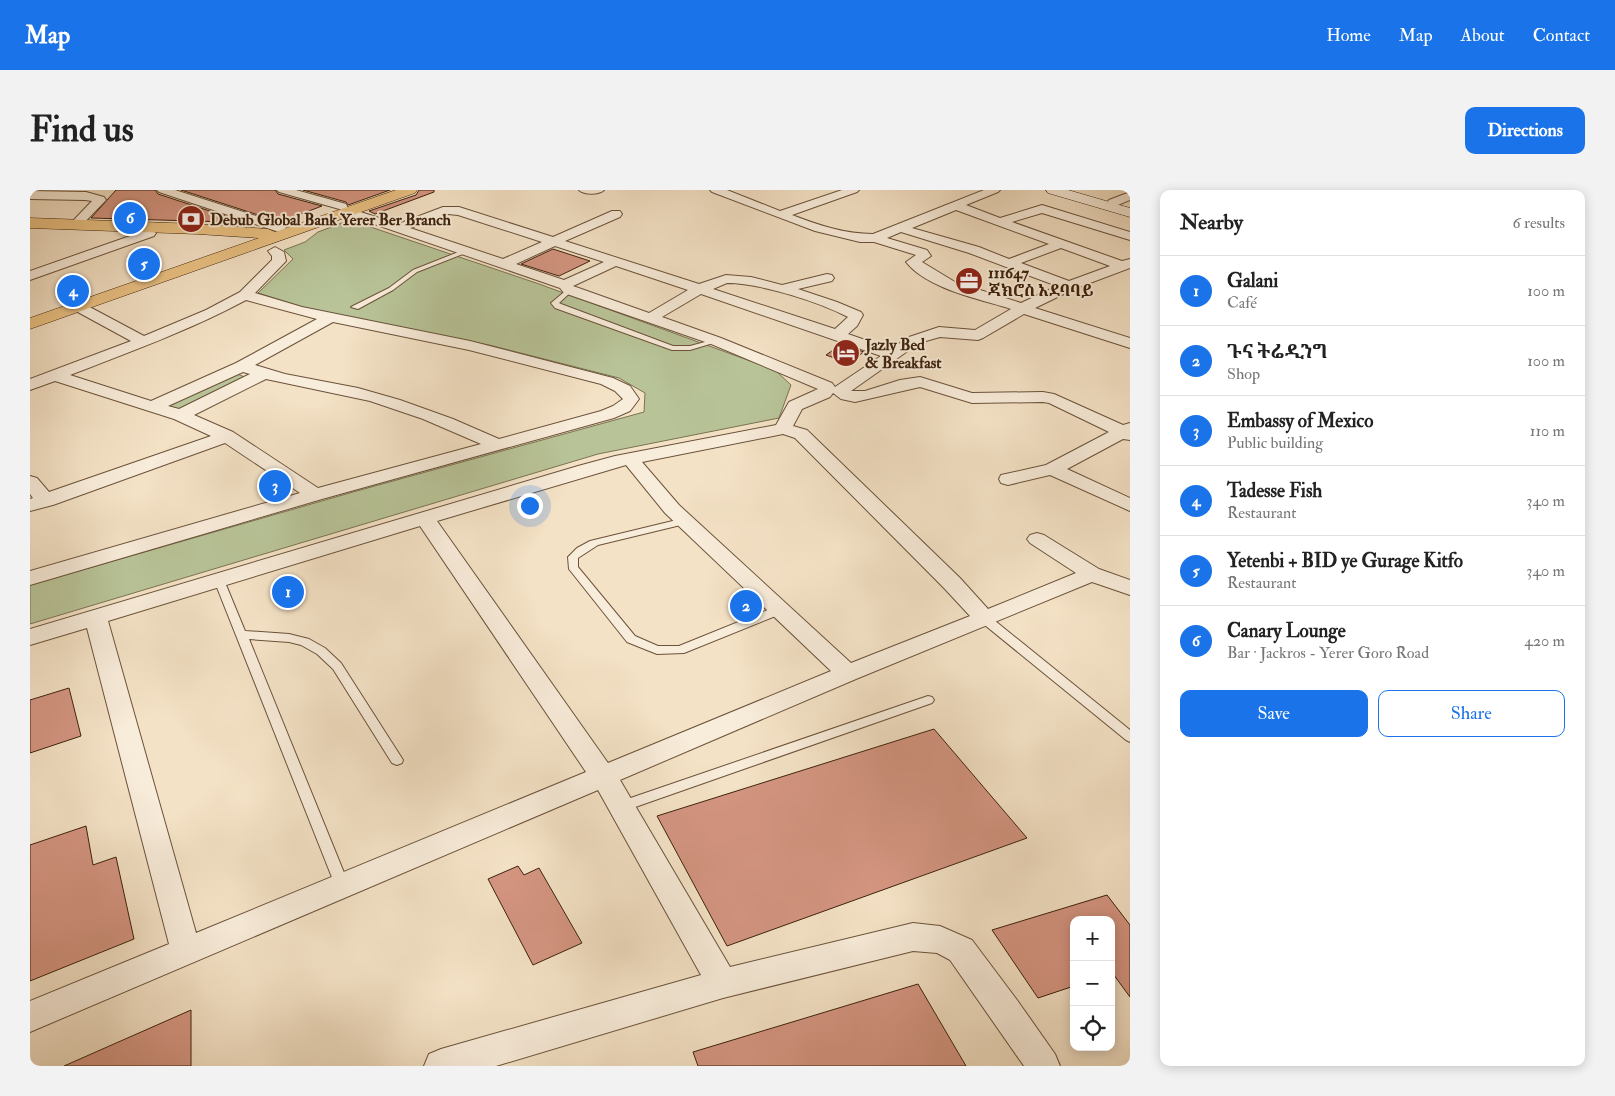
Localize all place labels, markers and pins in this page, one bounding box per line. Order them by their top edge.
pin: 6 [114,199,146,237]
bank icon: Debub Global Bank Yerer Ber Branch [176,204,206,234]
place label: Debub Global Bank Yerer Ber Branch [210,210,452,230]
pin: 5 [128,245,160,283]
place label: 111647 ጃክሮስ አደባባይ [988,263,1093,301]
office icon: 111647 ጃክሮስ አደባባይ [954,266,984,296]
pin: 4 [57,272,89,310]
place label: Jazly Bed & Breakfast [864,335,942,373]
hotel icon: Jazly Bed & Breakfast [831,338,861,368]
pin: 3 [259,467,291,505]
pin: 1 [272,573,304,611]
pin: 2 [730,587,762,625]

